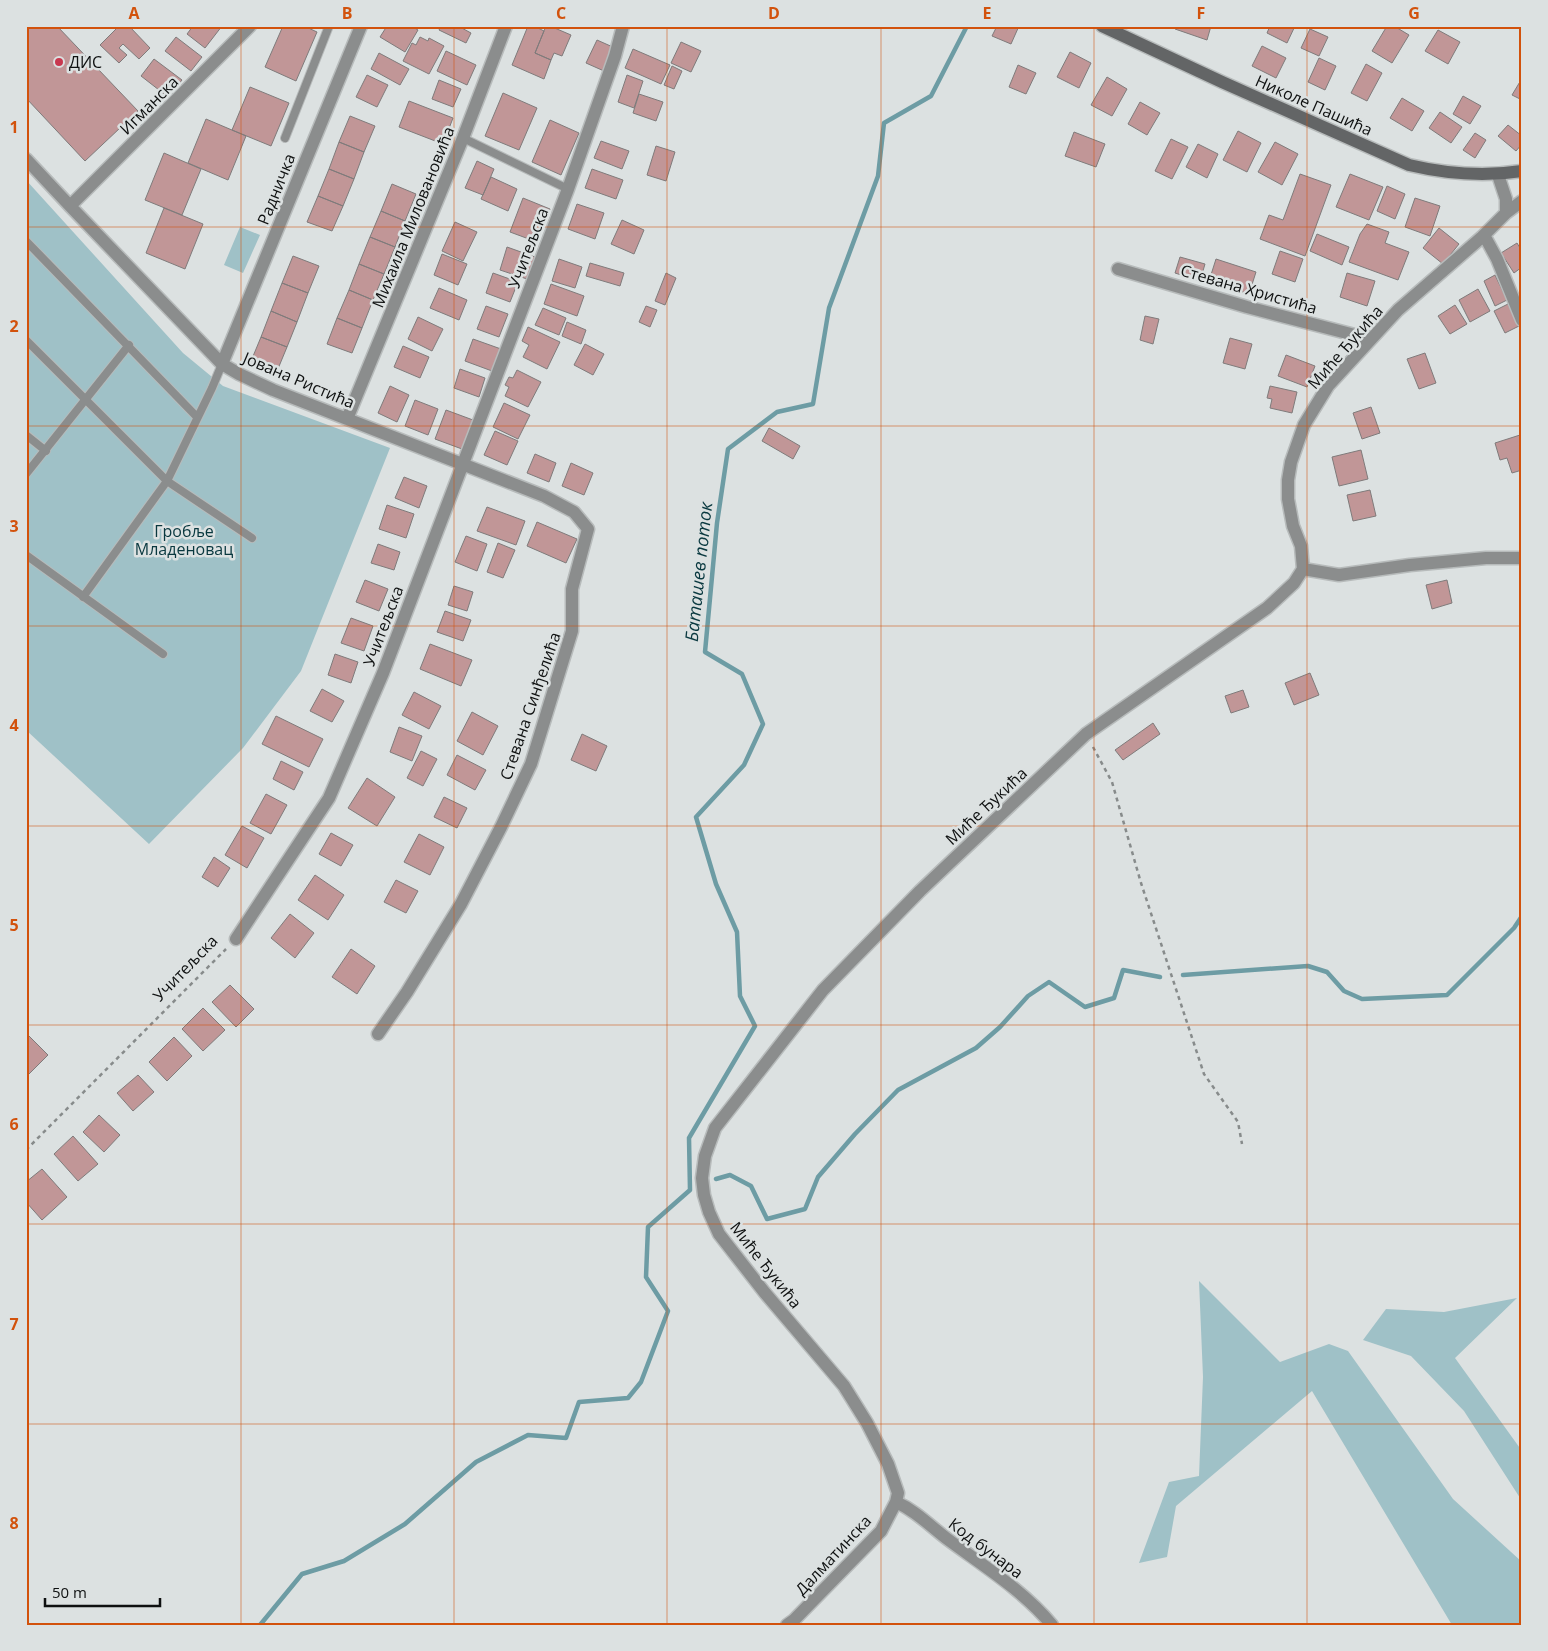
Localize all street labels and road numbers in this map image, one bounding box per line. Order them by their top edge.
street label: Николе Пашића [1252,69,1376,141]
street label: Игманска [115,71,183,139]
street label: Михаила Миловановића [367,123,459,311]
street label: Радничка [252,150,300,228]
street label: Учитељска [503,205,553,291]
street label: Стевана Христића [1178,259,1320,319]
street label: Миће Ђукића [1302,300,1388,394]
street label: Јована Ристића [238,346,358,413]
street label: Учитељска [358,583,408,669]
street label: Стевана Синђелића [494,629,566,783]
street label: Миће Ђукића [940,762,1032,850]
street label: Учитељска [148,930,222,1006]
street label: Миће Ђукића [725,1217,807,1313]
street label: Далматинска [790,1510,876,1600]
street label: Код бунара [944,1513,1028,1583]

